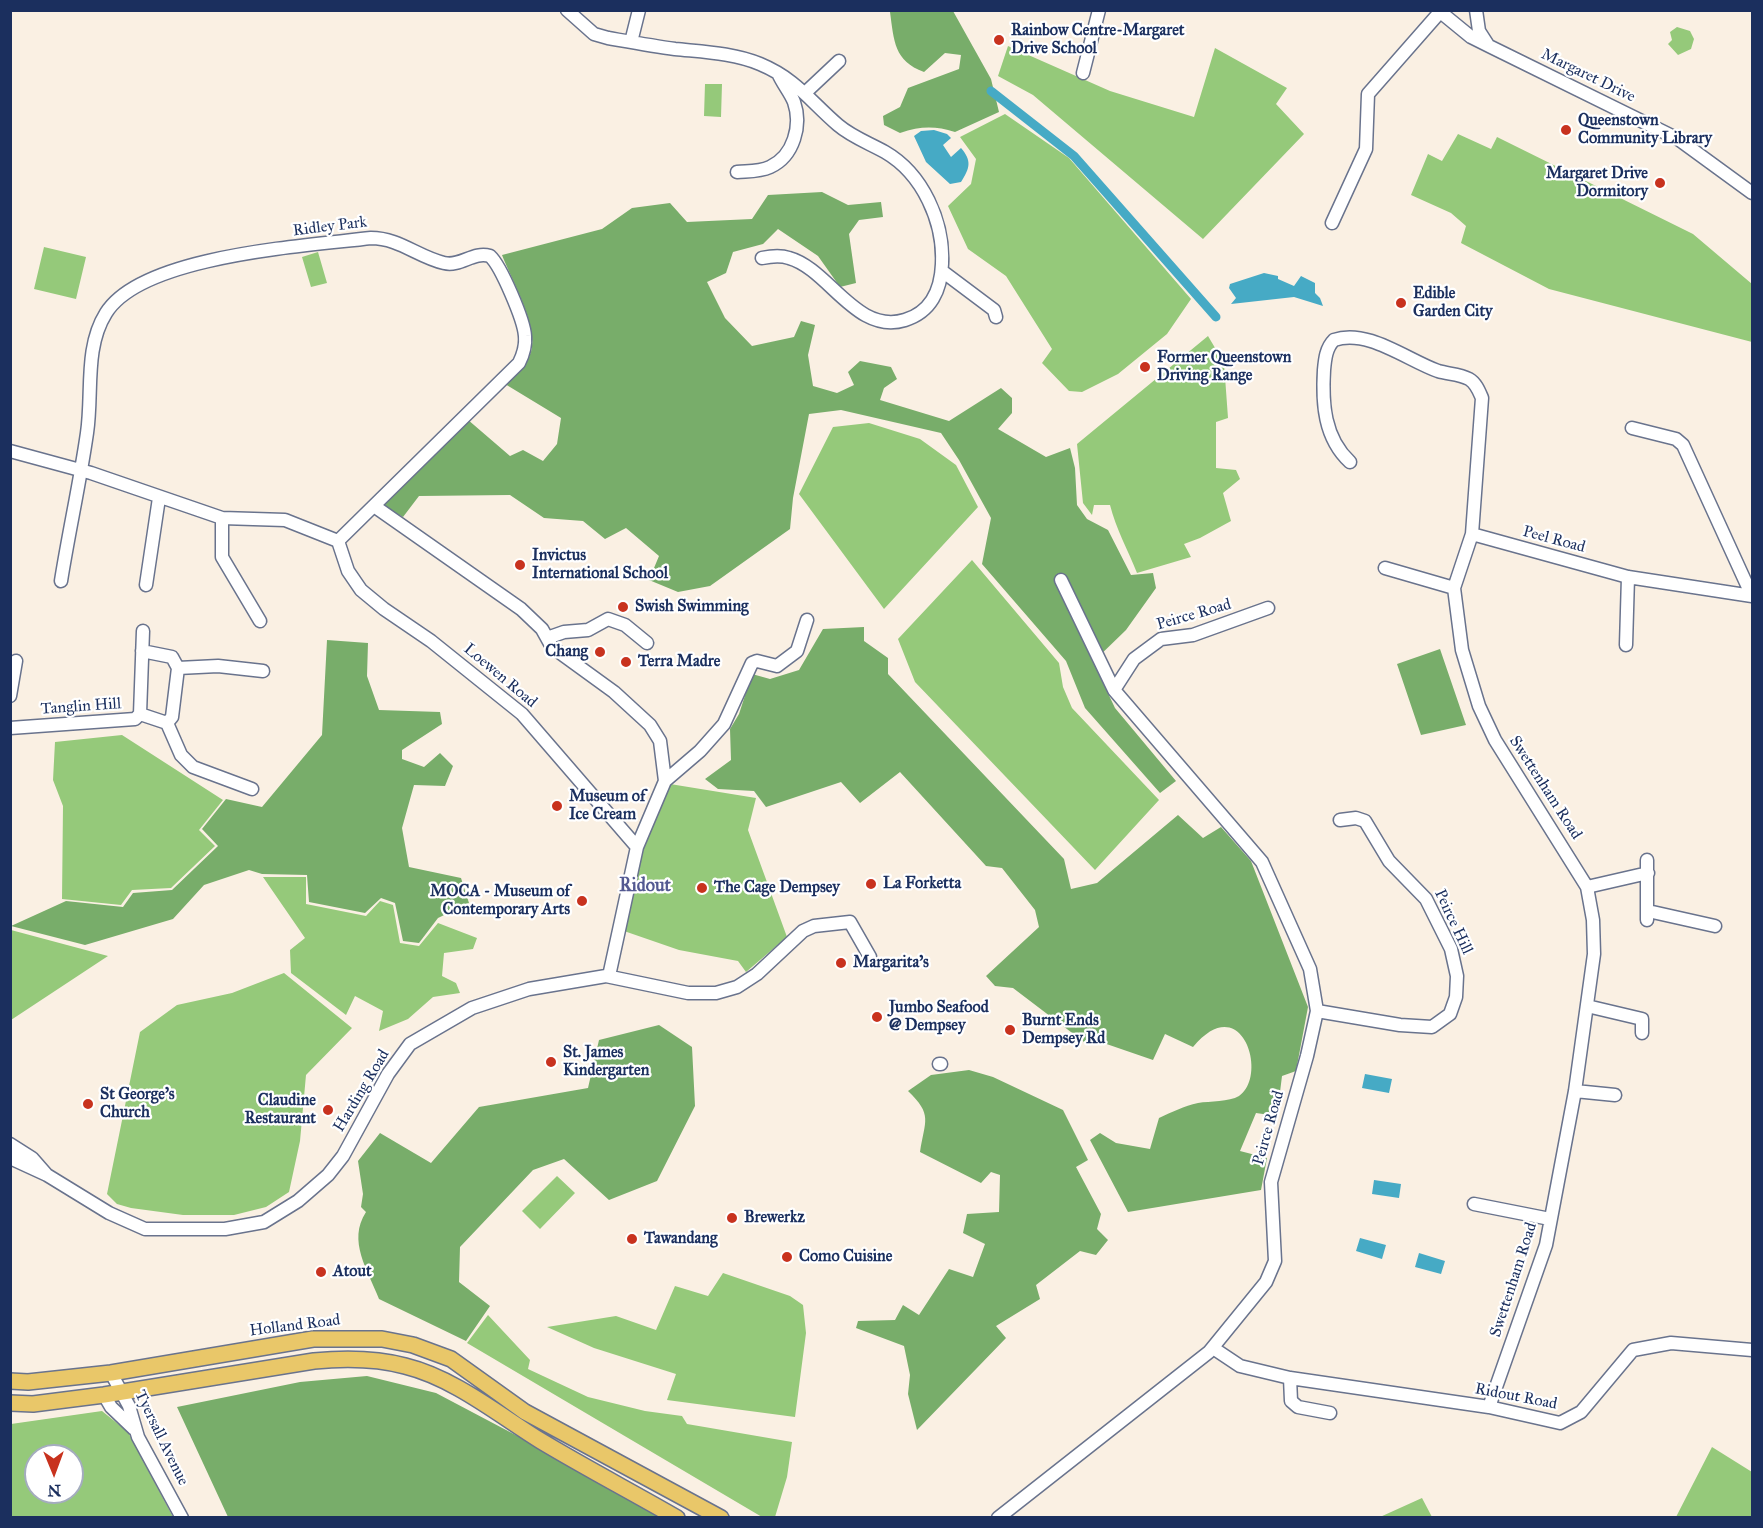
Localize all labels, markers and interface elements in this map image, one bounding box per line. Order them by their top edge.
place label: Rainbow Centre-Margaret Drive School [1011,21,1184,59]
marker: Rainbow Centre-Margaret Drive School [992,33,1006,47]
street label: Margaret Drive [1538,45,1638,107]
place label: Queenstown Community Library [1578,111,1712,149]
marker: Queenstown Community Library [1559,123,1573,137]
place label: Margaret Drive Dormitory [1546,164,1648,202]
marker: Margaret Drive Dormitory [1653,176,1667,190]
street label: Ridley Park [292,213,368,241]
place label: Edible Garden City [1413,284,1493,322]
marker: Edible Garden City [1394,296,1408,310]
place label: Former Queenstown Driving Range [1157,348,1291,386]
marker: Former Queenstown Driving Range [1138,360,1152,374]
street label: Peel Road [1521,522,1587,558]
place label: Invictus International School [532,546,668,584]
marker: Invictus International School [513,558,527,572]
street label: Peirce Road [1154,595,1234,635]
place label: Swish Swimming [635,597,749,617]
marker: Swish Swimming [616,600,630,614]
street label: Loewen Road [459,640,541,712]
place label: Chang [545,642,588,662]
marker: Chang [593,645,607,659]
place label: Terra Madre [638,652,720,672]
marker: Terra Madre [619,655,633,669]
street label: Tanglin Hill [40,695,122,719]
street label: Swettenham Road [1504,733,1586,843]
place label: Museum of Ice Cream [569,787,645,825]
marker: Museum of Ice Cream [550,799,564,813]
place label: La Forketta [883,874,961,894]
district label: Ridout [619,876,671,898]
marker: La Forketta [864,877,878,891]
place label: The Cage Dempsey [714,878,840,898]
marker: The Cage Dempsey [695,881,709,895]
place label: MOCA - Museum of Contemporary Arts [430,882,570,920]
street label: Peirce Hill [1430,886,1476,958]
marker: MOCA - Museum of Contemporary Arts [575,894,589,908]
place label: Margarita's [853,953,929,973]
marker: Margarita's [834,956,848,970]
place label: Jumbo Seafood @ Dempsey [889,998,989,1036]
marker: Jumbo Seafood @ Dempsey [870,1010,884,1024]
place label: Burnt Ends Dempsey Rd [1022,1011,1105,1049]
marker: Burnt Ends Dempsey Rd [1003,1023,1017,1037]
place label: St. James Kindergarten [563,1043,649,1081]
street label: Harding Road [330,1046,394,1136]
marker: St. James Kindergarten [544,1055,558,1069]
place label: St George's Church [100,1085,175,1123]
street label: Peirce Road [1249,1088,1289,1168]
place label: Claudine Restaurant [244,1091,316,1129]
marker: St George's Church [81,1097,95,1111]
marker: Claudine Restaurant [321,1103,335,1117]
place label: Brewerkz [744,1208,805,1228]
marker: Brewerkz [725,1211,739,1225]
street label: Swettenham Road [1486,1220,1542,1340]
place label: Tawandang [644,1229,717,1249]
marker: Tawandang [625,1232,639,1246]
place label: Como Cuisine [799,1247,892,1267]
marker: Como Cuisine [780,1250,794,1264]
place label: Atout [333,1262,372,1282]
marker: Atout [314,1265,328,1279]
street label: Holland Road [248,1311,342,1341]
street label: Ridout Road [1473,1380,1559,1414]
street label: Tyersall Avenue [130,1387,192,1489]
north arrow [24,1444,84,1504]
text: N [47,1481,61,1500]

